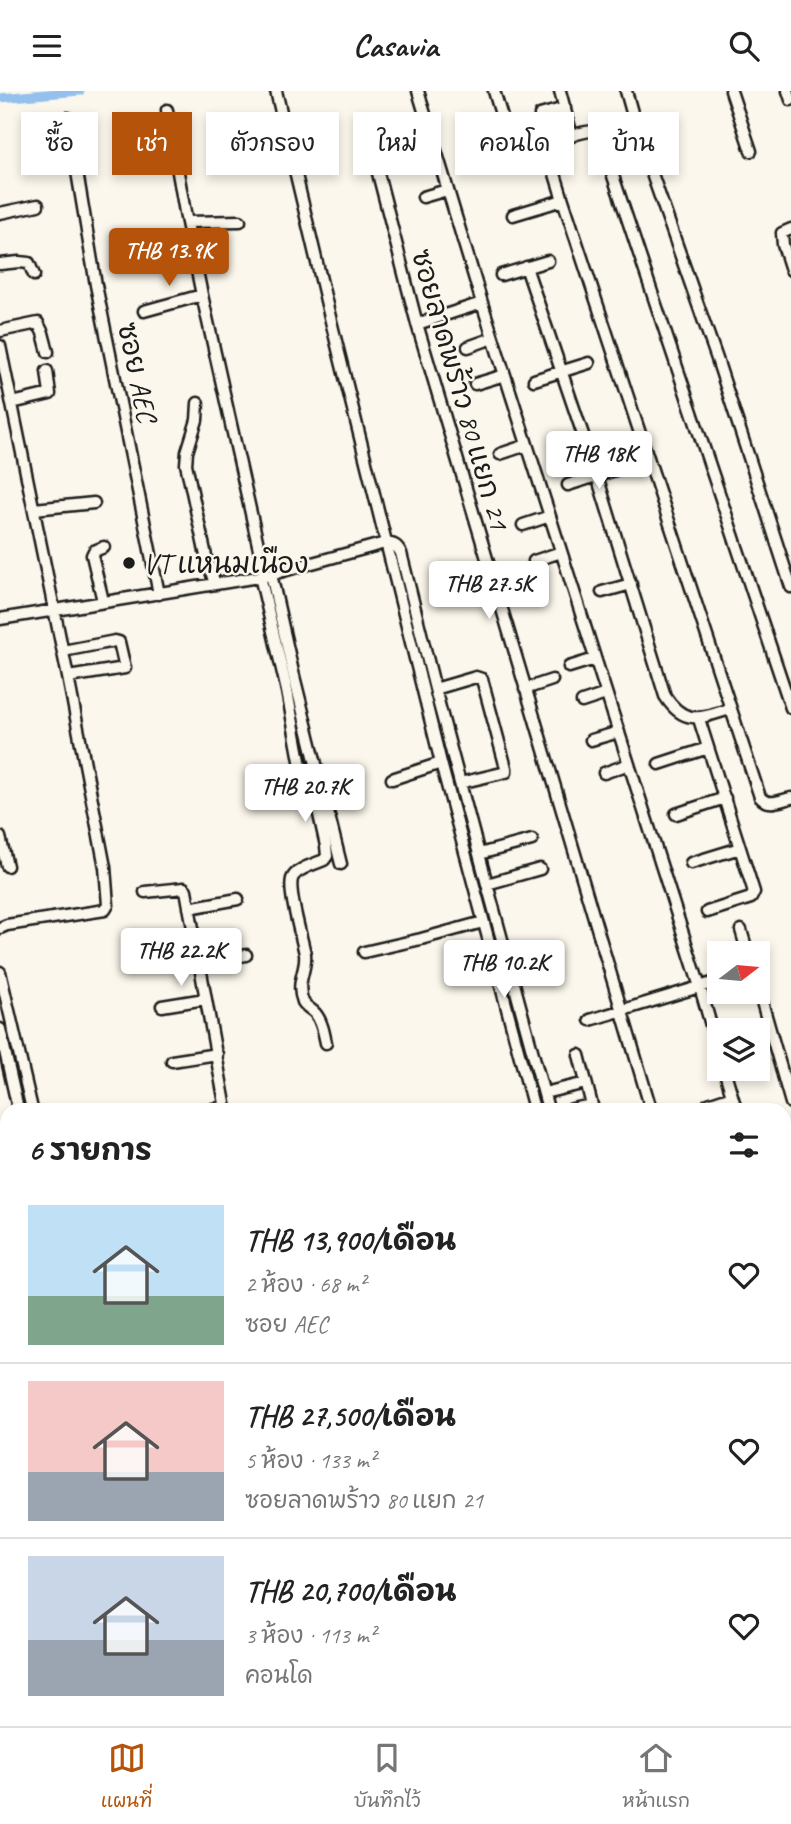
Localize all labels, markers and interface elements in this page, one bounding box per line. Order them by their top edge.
text: Casavia [353,25,438,66]
icon: menu [28,27,66,65]
icon: search [725,27,763,65]
chip: ซื้อ [21,112,98,175]
chip: เช่า [112,112,192,175]
chip: ตัวกรอง [206,112,339,175]
chip: ใหม่ [353,112,441,175]
chip: คอนโด [455,112,574,175]
chip: บ้าน [588,112,679,175]
pin: THB 13.9K [89,229,249,288]
text: THB 13.9K [125,236,213,265]
street label: ซอยลาดพร้าว 80 แยก 21 [404,245,519,535]
street label: ซอย AEC [110,319,166,428]
pin: THB 18K [534,431,664,491]
text: THB 18K [562,439,636,468]
place label: VT แหนมเนือง [143,545,309,581]
marker: VT แหนมเนือง [121,555,137,571]
pin: THB 27.5K [409,561,569,621]
text: THB 27.5K [445,569,533,598]
pin: THB 20.7K [225,765,385,824]
text: THB 20.7K [261,772,349,801]
pin: THB 22.2K [101,929,261,988]
text: THB 22.2K [137,936,225,965]
pin: THB 10.2K [424,941,584,1000]
north arrow [707,941,770,1005]
map controls [707,941,770,1081]
text: THB 10.2K [460,948,548,977]
button: layers [707,1018,770,1081]
icon: filters [725,1126,763,1164]
text: 6 รายการ [28,1131,152,1169]
text: THB 13,900/เดือน [245,1221,456,1259]
icon: home [84,1233,168,1317]
icon: heart [725,1256,763,1294]
text: 2 ห้อง · 68 m² [245,1270,365,1299]
text: ซอย AEC [245,1310,328,1339]
text: THB 27,500/เดือน [245,1397,456,1435]
icon: home [84,1409,168,1493]
icon: heart [725,1432,763,1470]
text: 5 ห้อง · 133 m² [245,1446,376,1475]
text: ซอยลาดพร้าว 80 แยก 21 [245,1486,483,1515]
text: THB 20,700/เดือน [245,1572,457,1610]
icon: home [84,1584,168,1668]
icon: heart [725,1607,763,1645]
text: 3 ห้อง · 113 m² [245,1621,376,1650]
text: คอนโด [245,1661,313,1690]
tab: แผนที่ [101,1739,152,1814]
tab: บันทึกไว้ [354,1739,421,1814]
tab: หน้าแรก [622,1739,690,1814]

